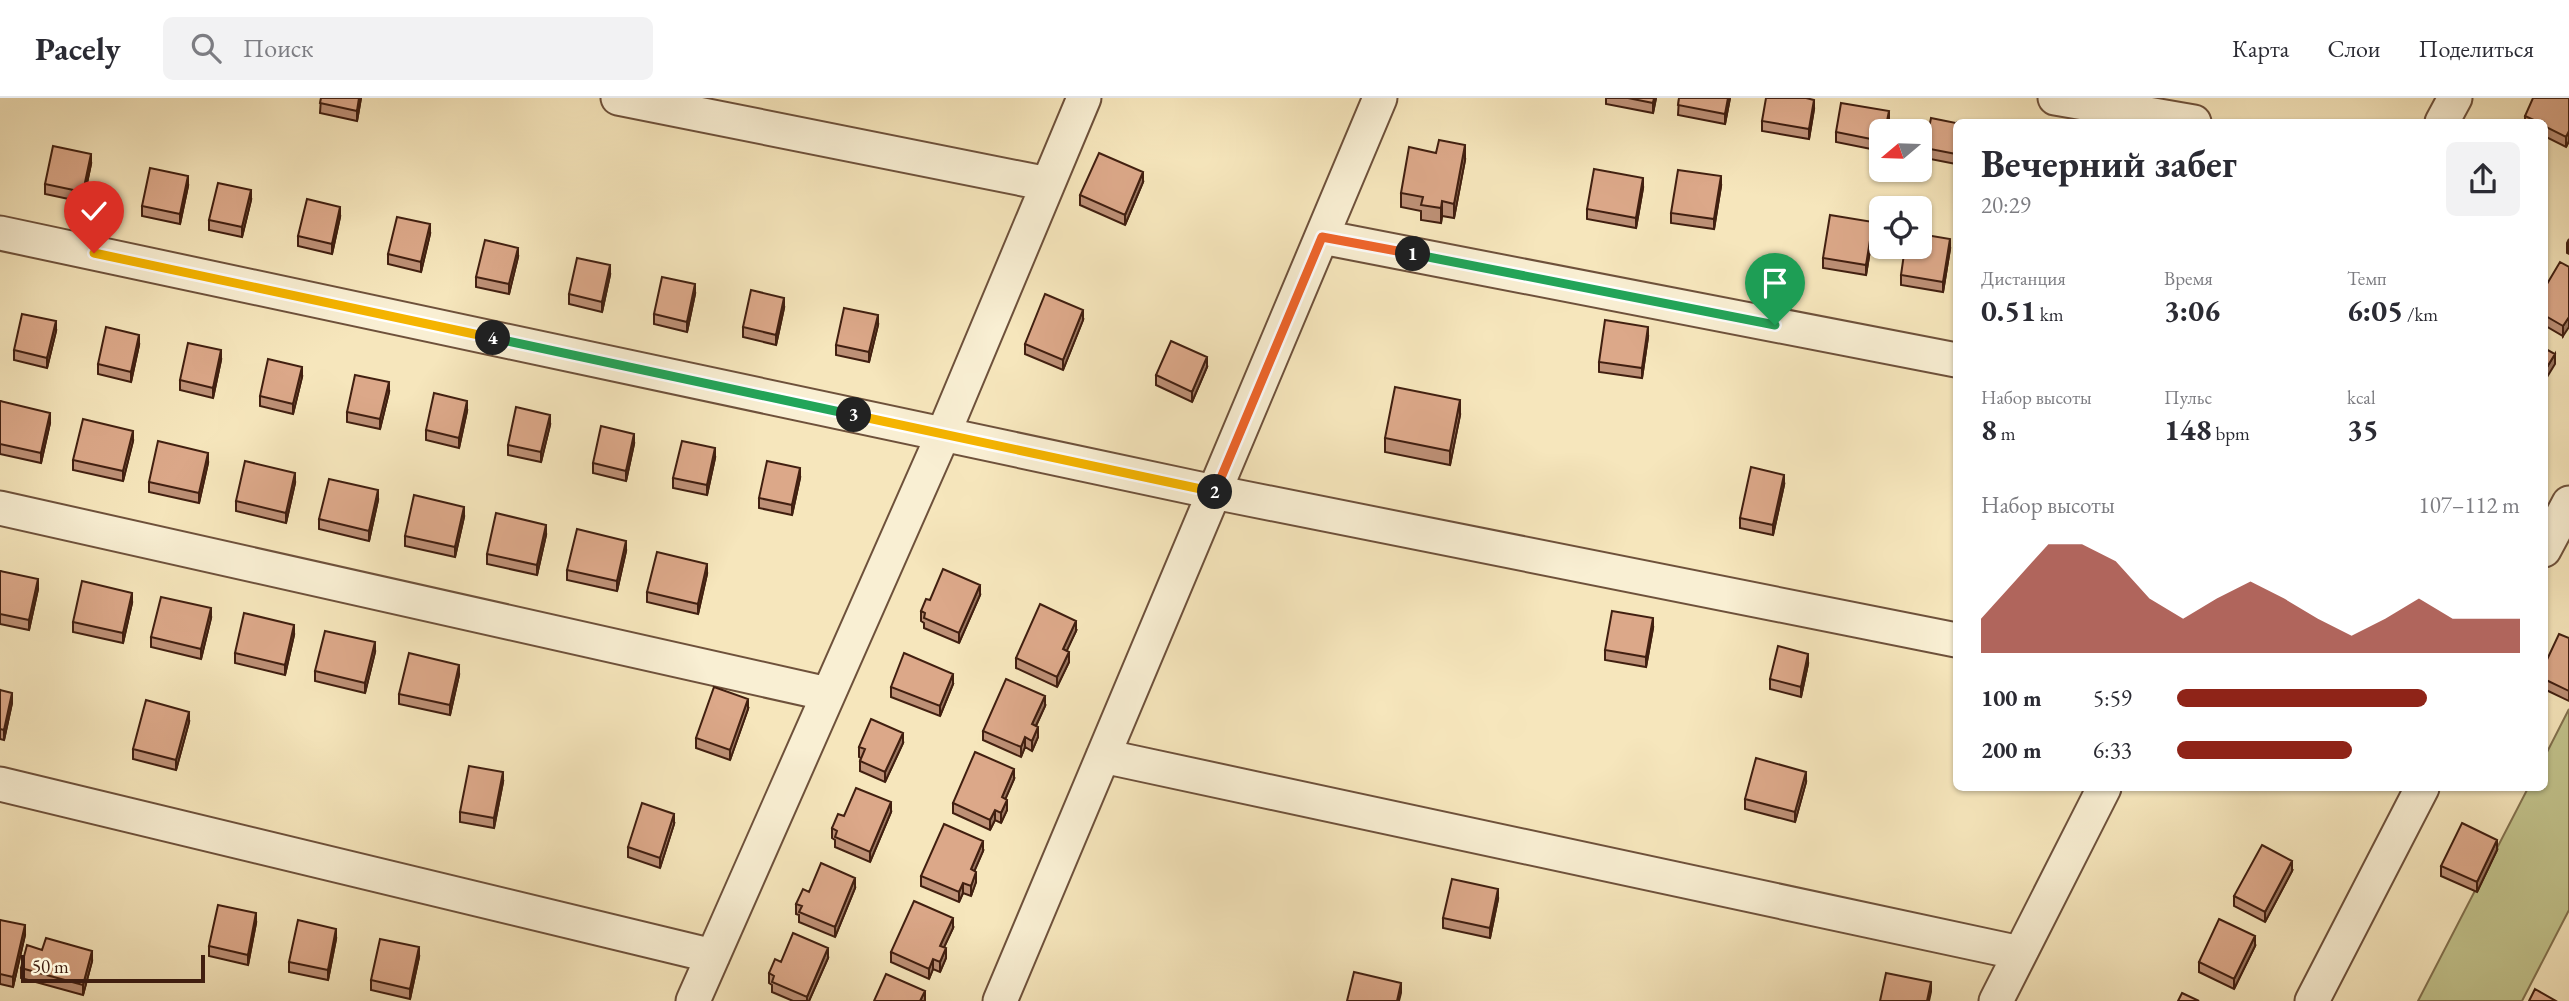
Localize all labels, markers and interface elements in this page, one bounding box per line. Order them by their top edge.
search box [163,17,653,80]
text: Pacely [35,27,121,70]
icon: search [187,29,225,67]
text: Поиск [243,31,313,65]
text: Карта [2232,33,2289,64]
text: Слои [2327,33,2381,64]
text: Поделиться [2419,33,2534,64]
north arrow [1869,119,1932,182]
map controls [1869,119,1932,259]
text: Вечерний забег [1981,139,2237,188]
button: share [2446,142,2520,216]
pin [64,181,124,253]
text: 20:29 [1981,190,2031,220]
icon: check [75,192,113,230]
button: locate [1869,196,1932,259]
pin: 1 [1396,236,1430,272]
text: 1 [1407,241,1418,266]
pin [1745,253,1805,325]
icon: arrive [1756,264,1794,302]
text: Дистанция [1981,266,2066,291]
text: Время [2164,266,2213,291]
text: Темп [2347,266,2387,291]
text: 0.51 [1981,291,2036,330]
text: 3:06 [2164,291,2220,330]
text: 6:05 [2347,291,2403,330]
text: km [2036,302,2064,327]
text: /km [2403,302,2438,327]
pin: 4 [476,320,510,356]
text: 4 [487,325,498,350]
text: Набор высоты [1981,385,2092,410]
text: Пульс [2164,385,2212,410]
text: kcal [2347,385,2376,410]
pin: 3 [836,398,872,432]
text: 3 [848,402,859,427]
text: 8 [1981,410,1997,449]
text: 148 [2164,410,2212,449]
text: 35 [2347,410,2379,449]
text: m [1997,421,2015,446]
text: bpm [2212,421,2250,446]
pin: 2 [1198,474,1232,510]
text: 2 [1209,479,1220,504]
text: Набор высоты [1981,490,2115,520]
text: 107–112 m [2419,490,2520,520]
text: 100 m [1981,683,2042,713]
text: 5:59 [2093,683,2132,713]
text: 200 m [1981,735,2042,765]
text: 6:33 [2093,735,2132,765]
scale bar [21,952,205,984]
text: 50 m [32,954,69,979]

